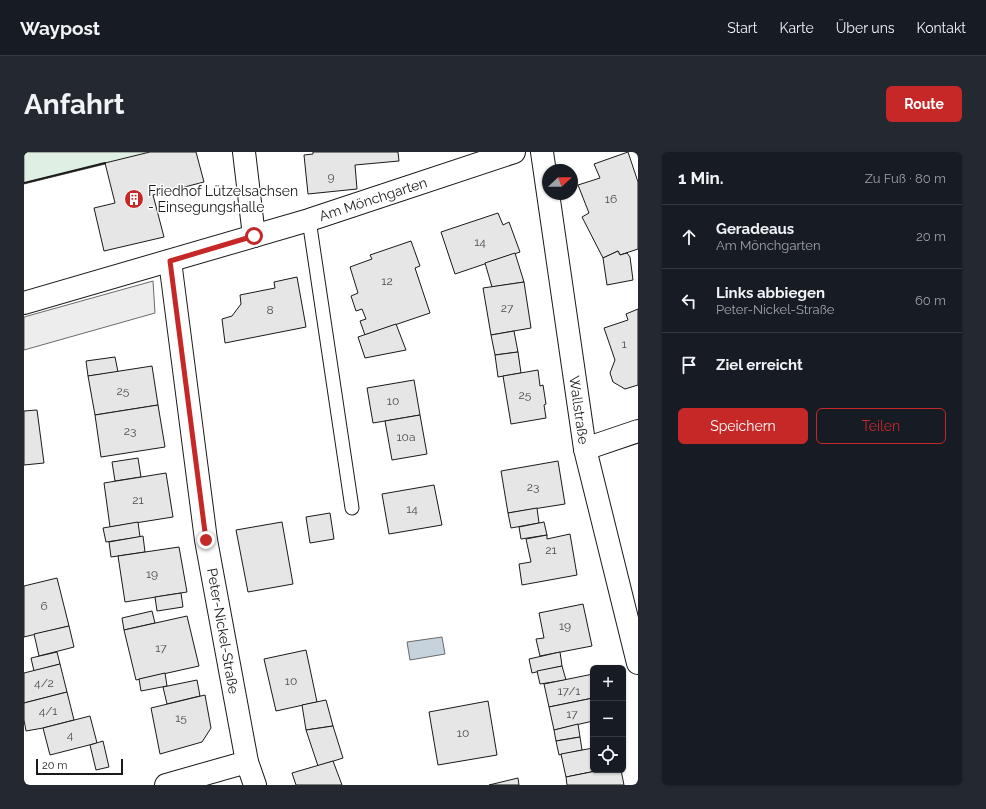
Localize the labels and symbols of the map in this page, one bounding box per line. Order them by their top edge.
north arrow [542,164,578,200]
house number: 9 [327,170,335,184]
street label: Am Mönchgarten [317,174,429,224]
place label: Friedhof Lützelsachsen - Einsegungshalle [148,183,298,215]
building icon: Friedhof Lützelsachsen - Einsegungshalle [123,188,145,210]
house number: 16 [605,192,617,206]
route start [245,227,263,245]
house number: 14 [474,235,486,249]
house number: 12 [381,274,393,288]
house number: 27 [501,301,514,315]
house number: 8 [266,303,274,317]
house number: 1 [621,337,627,351]
street label: Wallstraße [566,375,592,445]
house number: 25 [117,384,130,398]
house number: 25 [519,388,532,402]
house number: 10 [387,394,399,408]
house number: 23 [124,424,136,438]
house number: 10a [396,430,416,444]
house number: 23 [527,480,539,494]
house number: 21 [132,493,144,507]
house number: 14 [406,502,418,516]
route end [197,531,215,549]
house number: 21 [545,543,557,557]
house number: 19 [146,567,158,581]
street label: Peter-Nickel-Straße [204,567,242,695]
house number: 6 [40,599,48,613]
house number: 19 [559,619,571,633]
house number: 17 [155,641,167,655]
house number: 10 [285,674,297,688]
house number: 4/2 [34,676,54,690]
house number: 17/1 [558,684,580,698]
house number: 4/1 [39,704,57,718]
house number: 17 [566,707,578,721]
house number: 15 [175,711,187,725]
house number: 10 [457,726,469,740]
house number: 4 [67,728,74,742]
scale bar [36,757,123,776]

